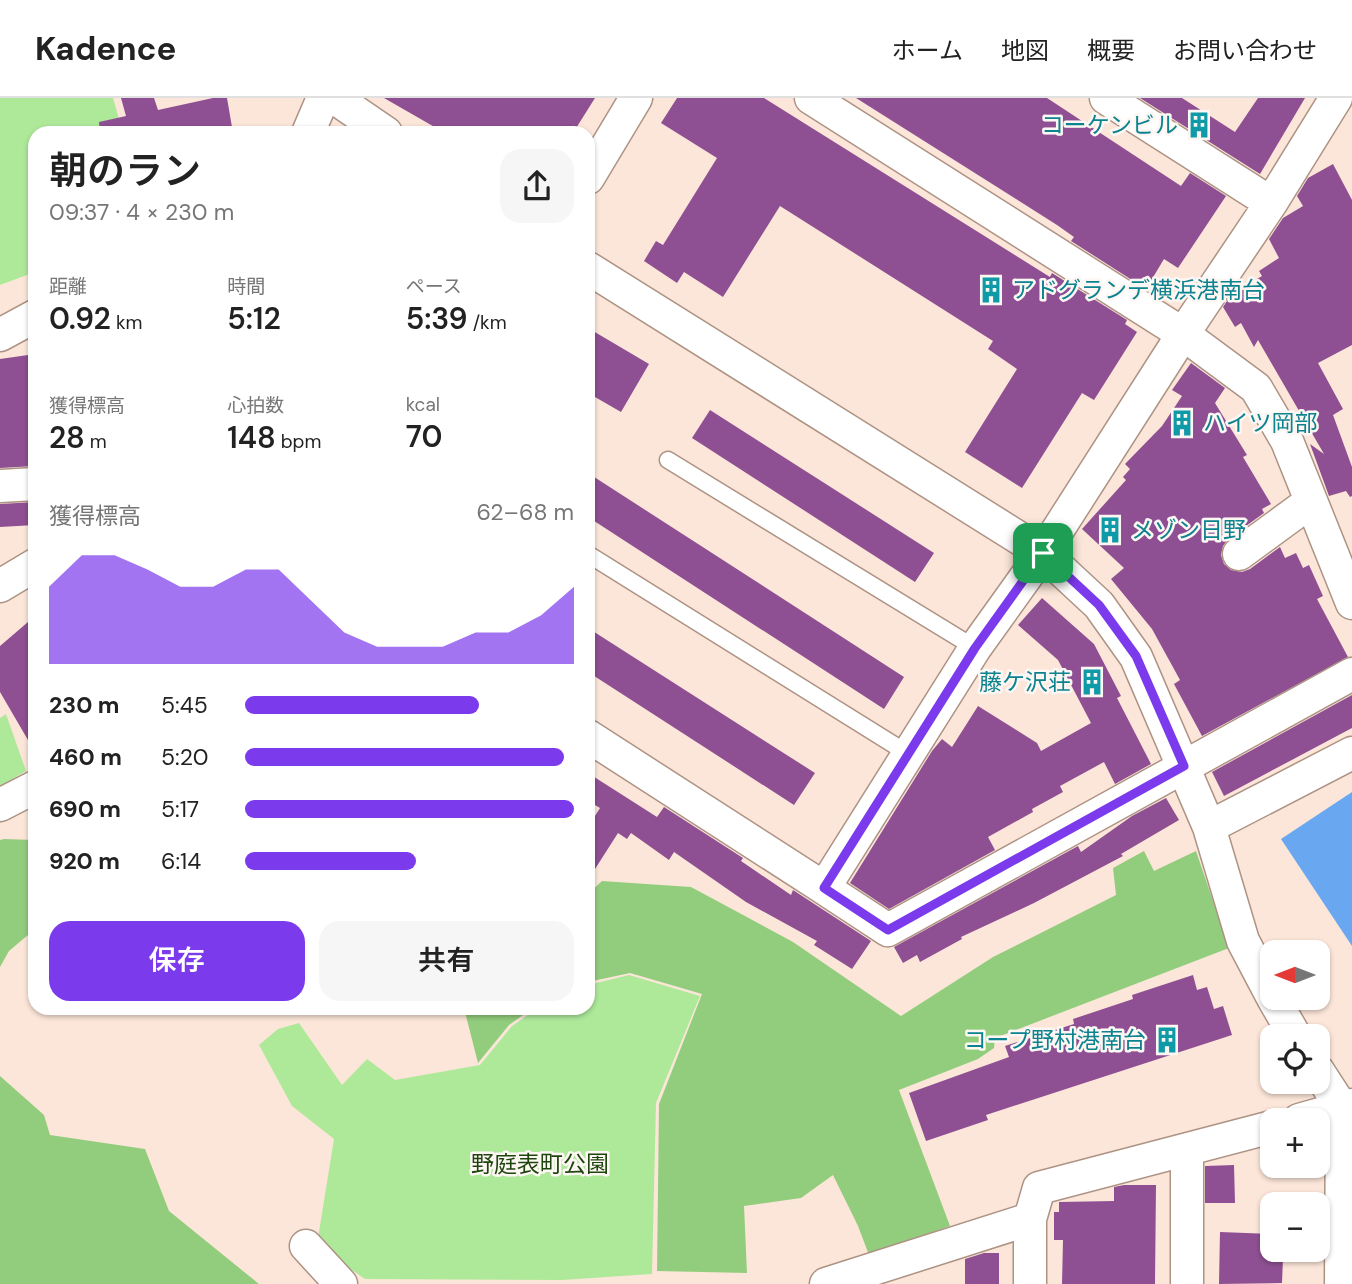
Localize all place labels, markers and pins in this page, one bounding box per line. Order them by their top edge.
place label: コーケンビル [1041,110,1178,140]
building icon: コーケンビル [1184,110,1214,140]
building icon: アドグランデ横浜港南台 [976,275,1006,305]
place label: アドグランデ横浜港南台 [1012,275,1265,305]
building icon: ハイツ岡部 [1167,408,1197,438]
place label: ハイツ岡部 [1203,408,1318,438]
building icon: メゾン日野 [1095,515,1125,545]
place label: メゾン日野 [1131,515,1246,545]
pin [1013,523,1073,583]
place label: 藤ケ沢荘 [979,667,1071,697]
building icon: 藤ケ沢荘 [1077,667,1107,697]
place label: コープ野村港南台 [963,1025,1146,1055]
building icon: コープ野村港南台 [1152,1025,1182,1055]

